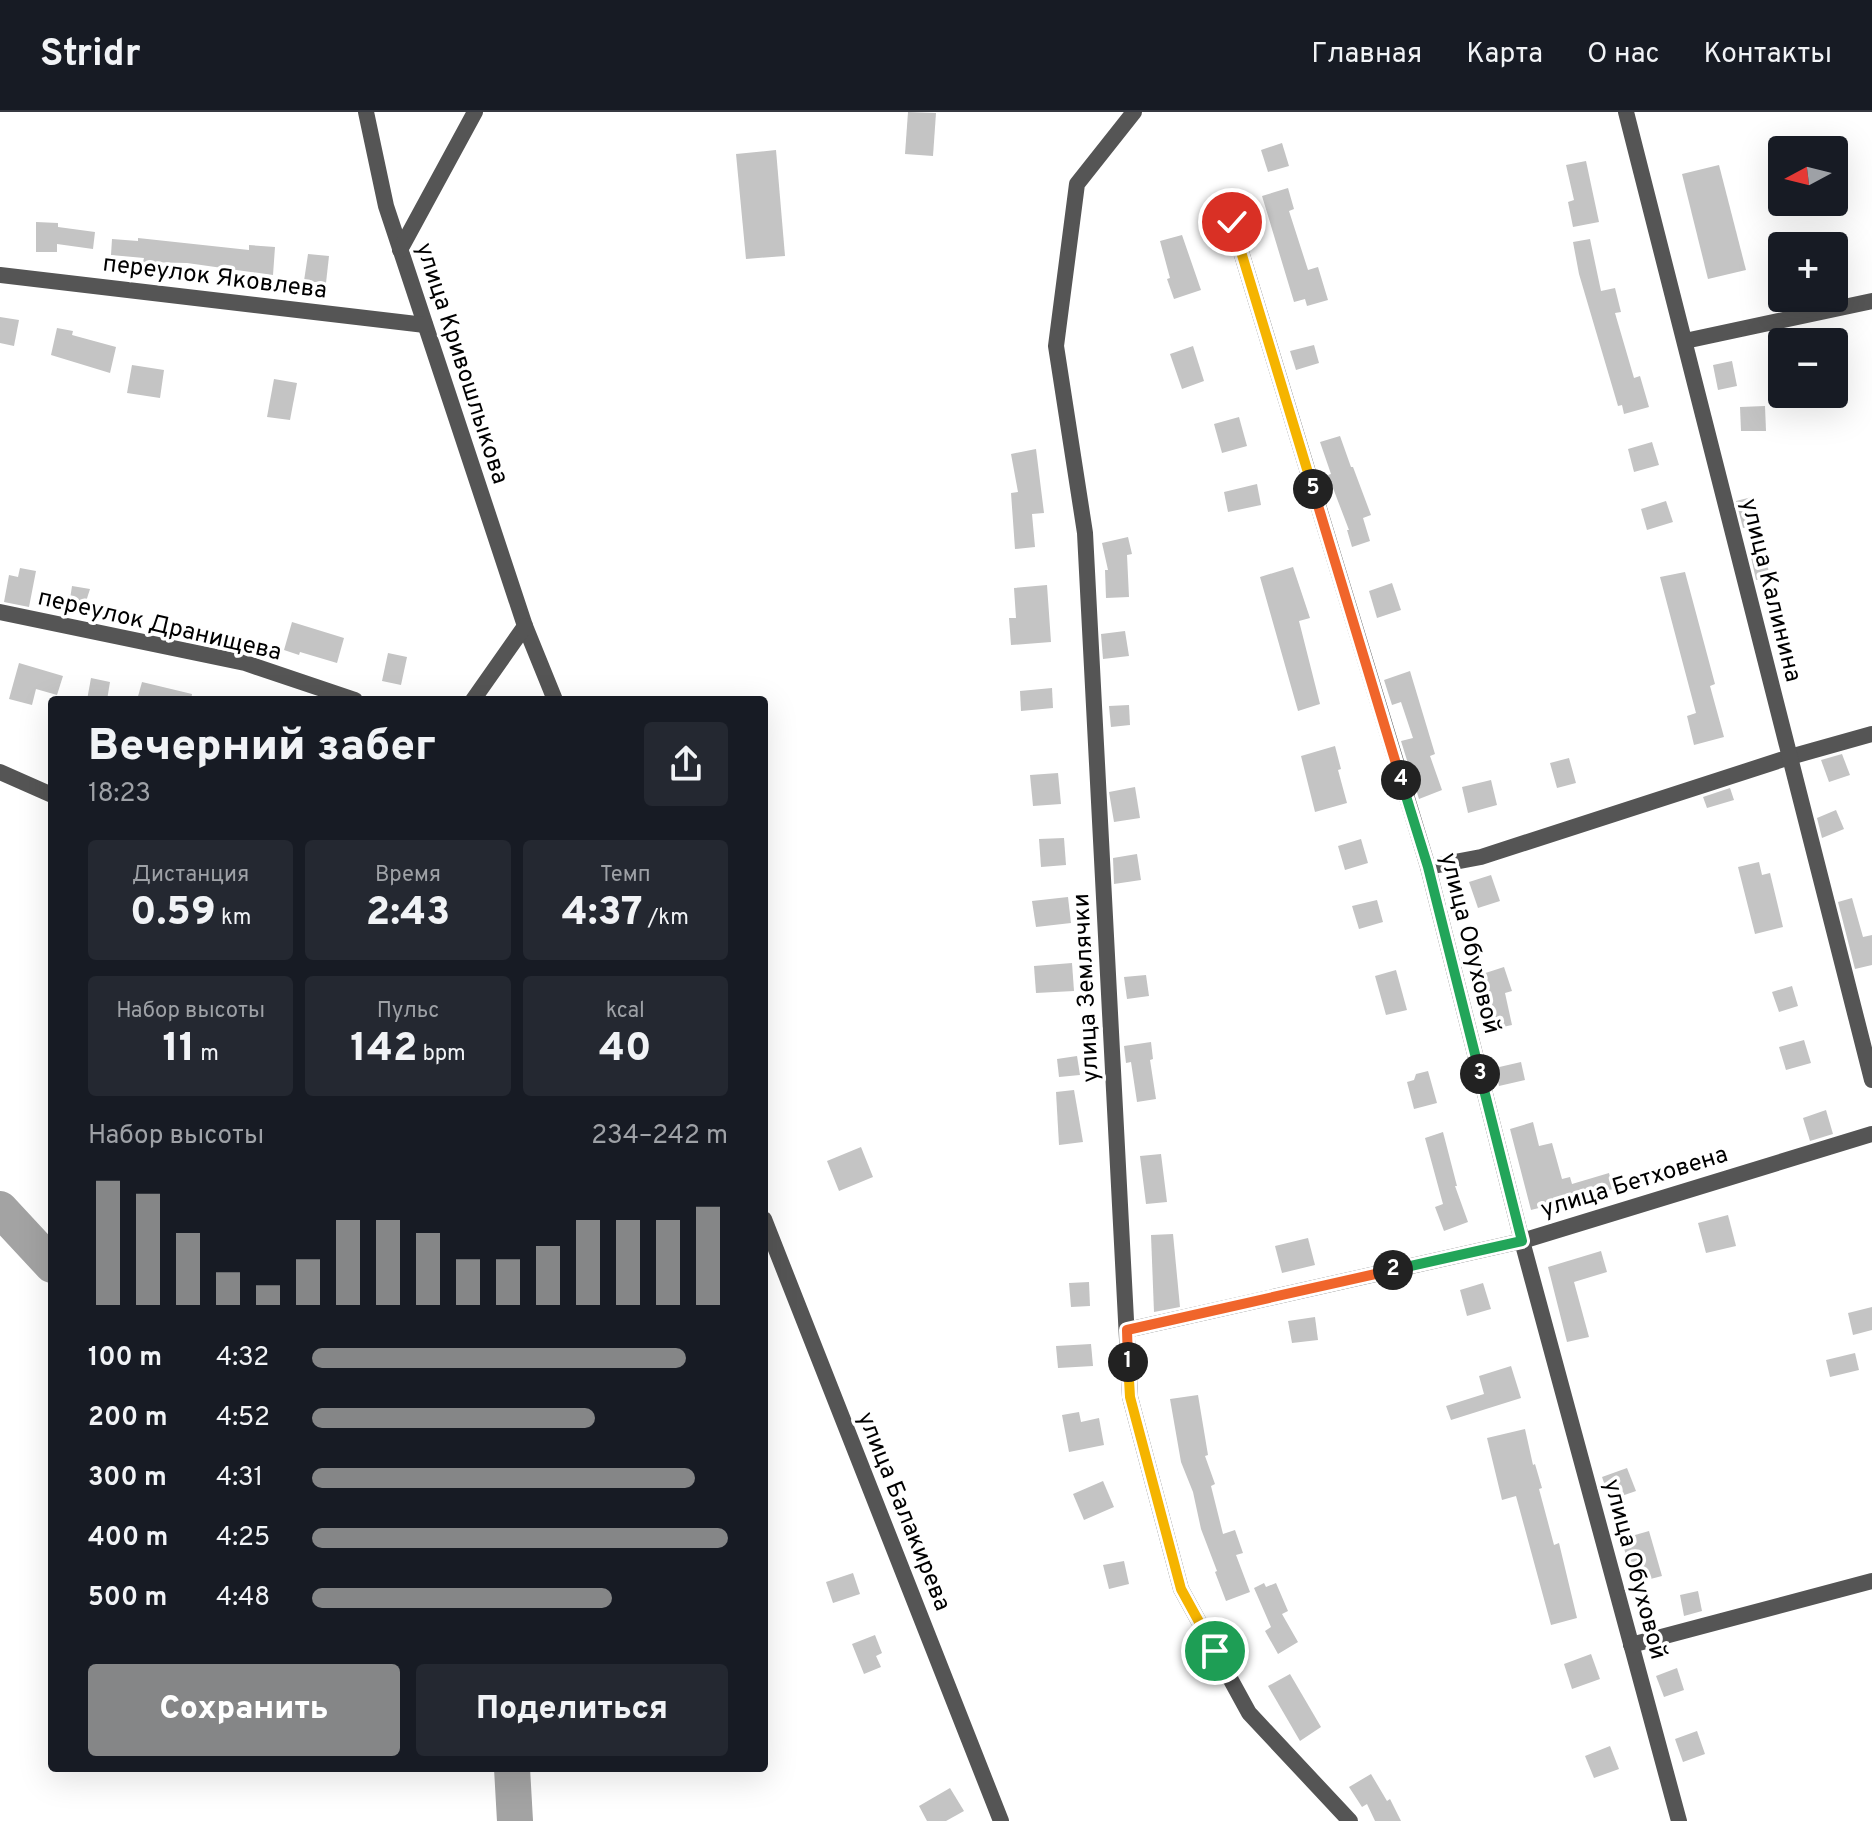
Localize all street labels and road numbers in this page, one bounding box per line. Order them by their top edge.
street label: улица Кривошлыкова [408,239,514,488]
street label: переулок Яковлева [101,249,329,307]
street label: улица Калинина [1733,496,1807,685]
street label: переулок Дранищева [35,583,284,669]
street label: улица Обуховой [1432,850,1506,1037]
street label: улица Землячки [1067,893,1107,1083]
street label: улица Бетховена [1537,1140,1732,1226]
street label: улица Балакирева [850,1408,957,1616]
street label: улица Обуховой [1596,1476,1673,1663]

